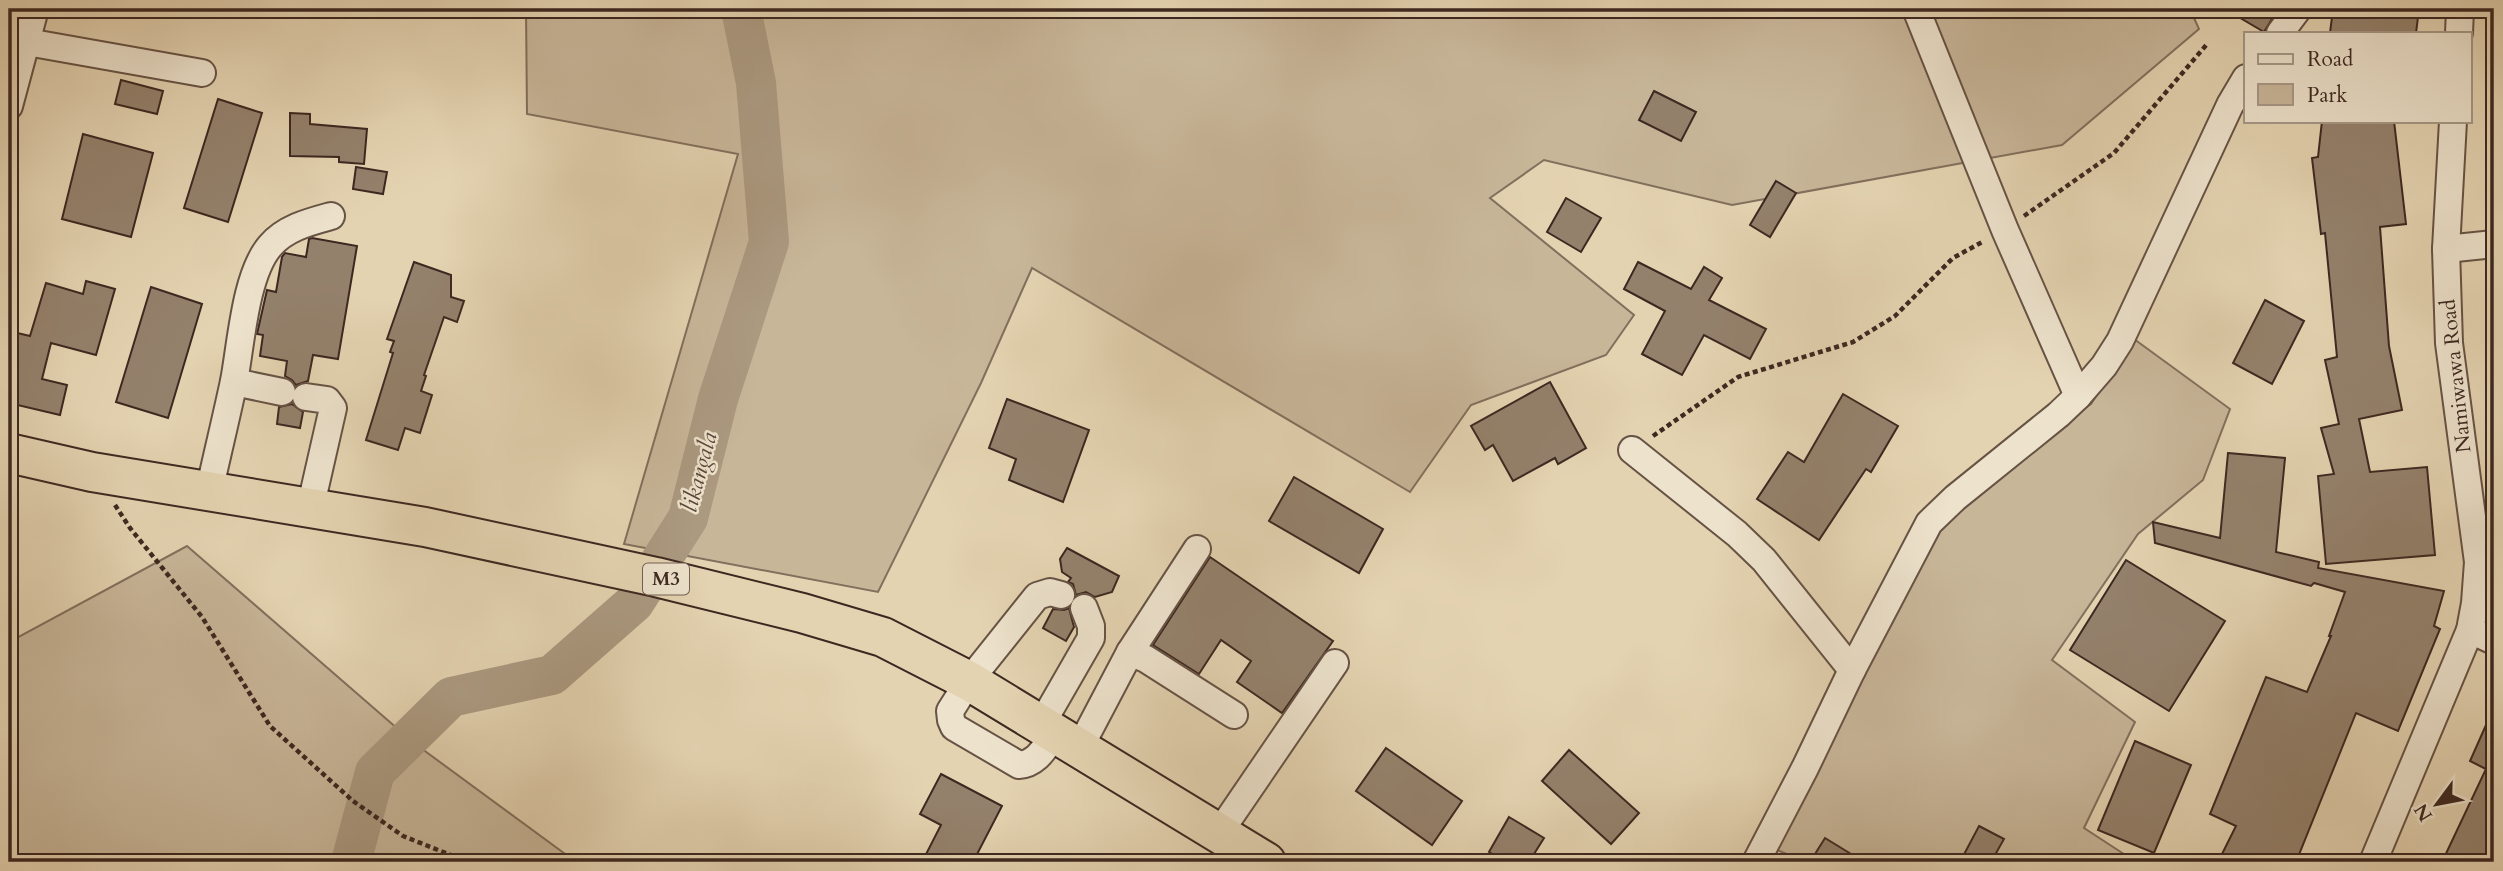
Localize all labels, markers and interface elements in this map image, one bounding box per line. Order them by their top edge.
legend [2244,32,2472,122]
text: Road [2307,45,2353,74]
text: Park [2307,81,2348,110]
street label: Namiwawa Road [2434,298,2478,454]
water label: likangala [673,429,725,515]
road number: M3 [643,564,689,594]
north arrow [2402,770,2472,840]
text: N [2408,798,2439,826]

